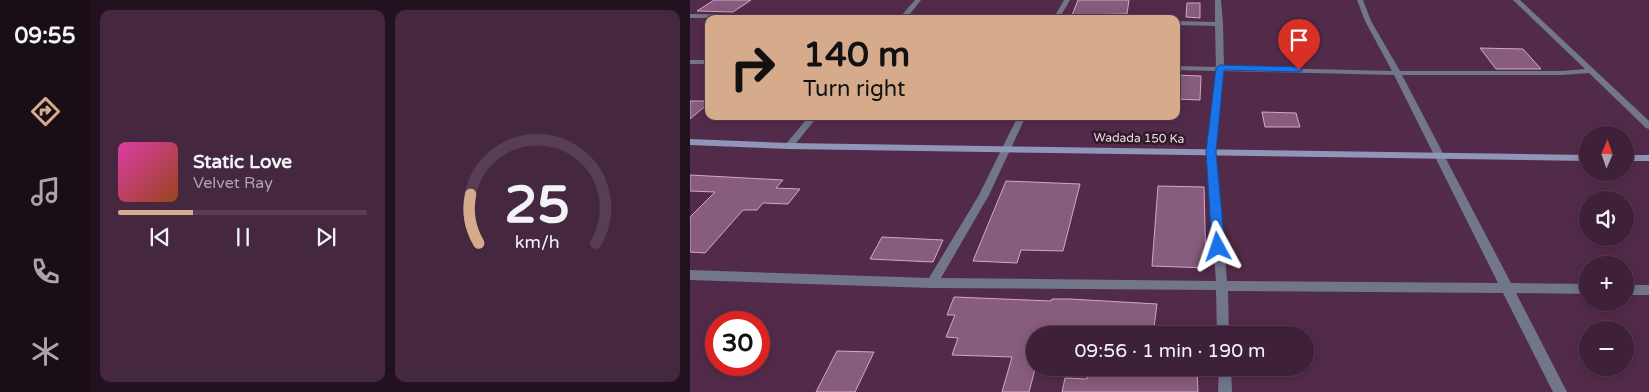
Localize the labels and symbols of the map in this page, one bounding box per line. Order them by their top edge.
pin [1278,19,1320,70]
north arrow [1579,126,1634,181]
street label: Wadada 150 Ka [1094,130,1184,146]
position arrow [1191,220,1243,272]
speed limit sign: 30 [705,311,770,376]

